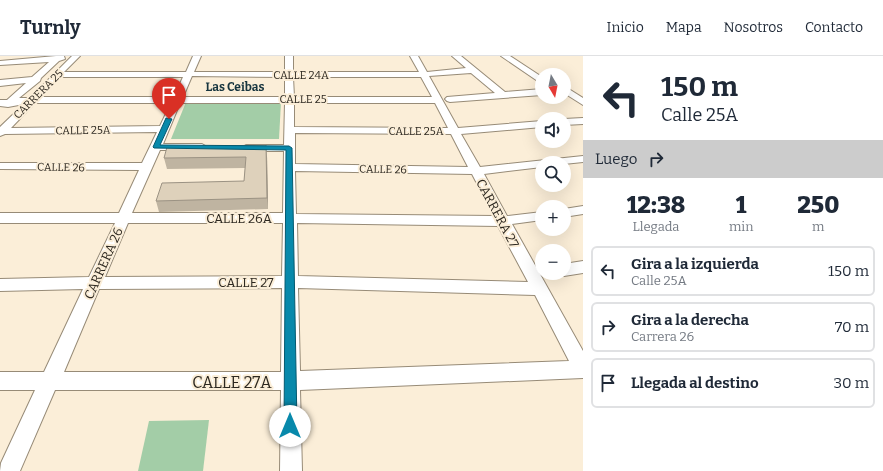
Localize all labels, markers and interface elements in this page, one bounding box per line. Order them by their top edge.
text: Turnly [20,16,81,39]
text: Inicio [607,19,644,36]
text: Mapa [666,19,702,36]
text: Nosotros [724,19,783,36]
text: Contacto [805,19,863,36]
street label: CARRERA 25 [11,67,66,122]
north arrow [535,68,571,104]
map controls [535,68,571,280]
street label: CALLE 24A [273,69,329,82]
text: 150 m [661,70,738,103]
icon: left [595,72,647,124]
pin [152,78,186,119]
district label: Las Ceibas [206,80,265,94]
icon: arrive [158,84,180,106]
street label: CALLE 25 [279,93,327,106]
text: Calle 25A [661,104,738,126]
button: sound [535,112,571,148]
street label: CALLE 25A [55,124,111,137]
street label: CALLE 25A [388,125,444,138]
icon: right [645,148,667,170]
text: Luego [595,150,637,168]
button: search [535,156,571,192]
street label: CALLE 26 [37,161,85,174]
street label: CALLE 26 [359,163,407,176]
street label: CARRERA 27 [473,176,522,251]
text: 12:38 [627,191,685,219]
text: 1 [736,191,747,219]
text: 250 [797,191,839,219]
button: + [535,200,571,236]
street label: CALLE 26A [206,211,273,226]
text: Llegada [633,219,679,234]
text: min [729,219,753,234]
text: m [812,219,824,234]
street label: CARRERA 26 [81,225,126,301]
button: − [535,244,571,280]
text: Gira a la izquierda [631,255,759,273]
icon: left [597,260,619,282]
text: 150 m [828,262,869,280]
text: Calle 25A [631,273,687,288]
street label: CALLE 27 [218,275,274,290]
text: Gira a la derecha [631,311,749,329]
icon: right [597,316,619,338]
text: 70 m [835,318,869,336]
text: Carrera 26 [631,329,694,344]
icon: arrive [597,372,619,394]
street label: CALLE 27A [192,373,272,392]
text: Llegada al destino [631,374,759,392]
text: 30 m [834,374,869,392]
position arrow [269,405,311,447]

